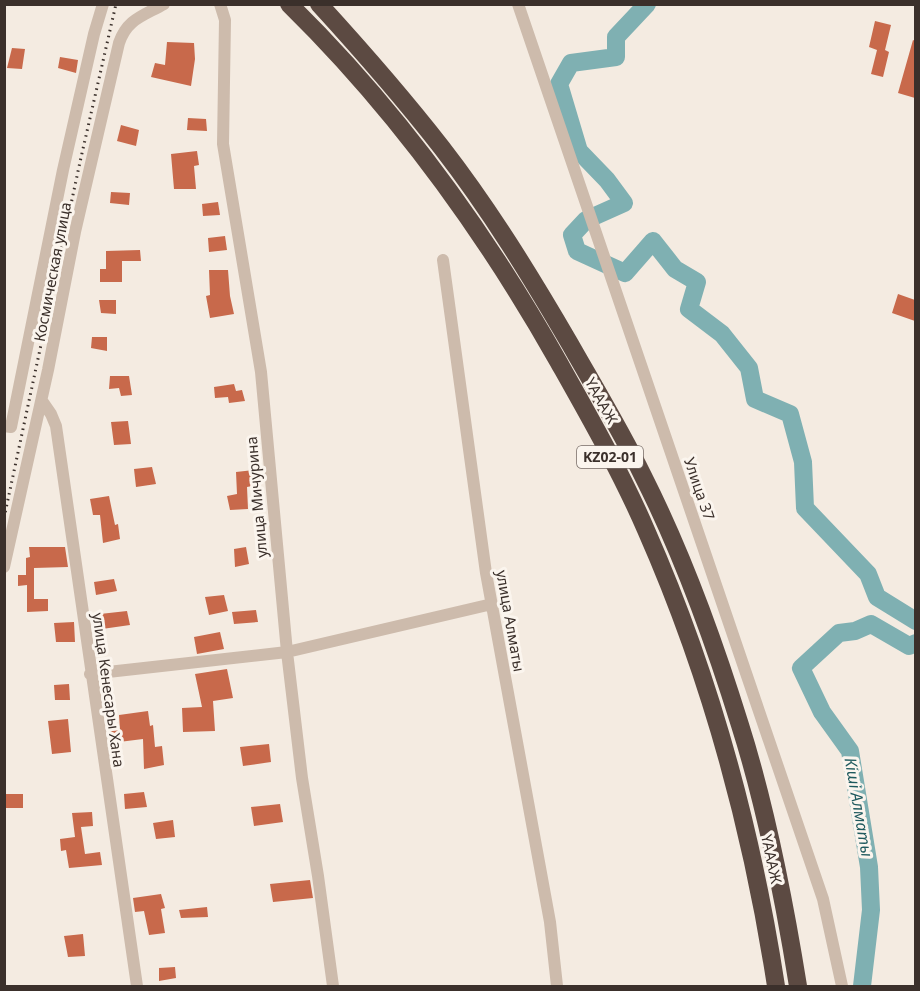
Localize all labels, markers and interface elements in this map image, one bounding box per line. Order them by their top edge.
street label: Космическая улица [29,200,75,343]
street label: ҮАААЖ [581,374,623,428]
street label: улица Мичурина [241,436,271,559]
road number: KZ02-01 [577,446,643,468]
street label: Улица 37 [680,455,720,523]
street label: улица Алматы [492,568,530,673]
street label: улица Кенесары Хана [88,611,130,768]
water label: Кіші Алматы [839,756,879,859]
street label: ҮАААЖ [757,832,787,886]

